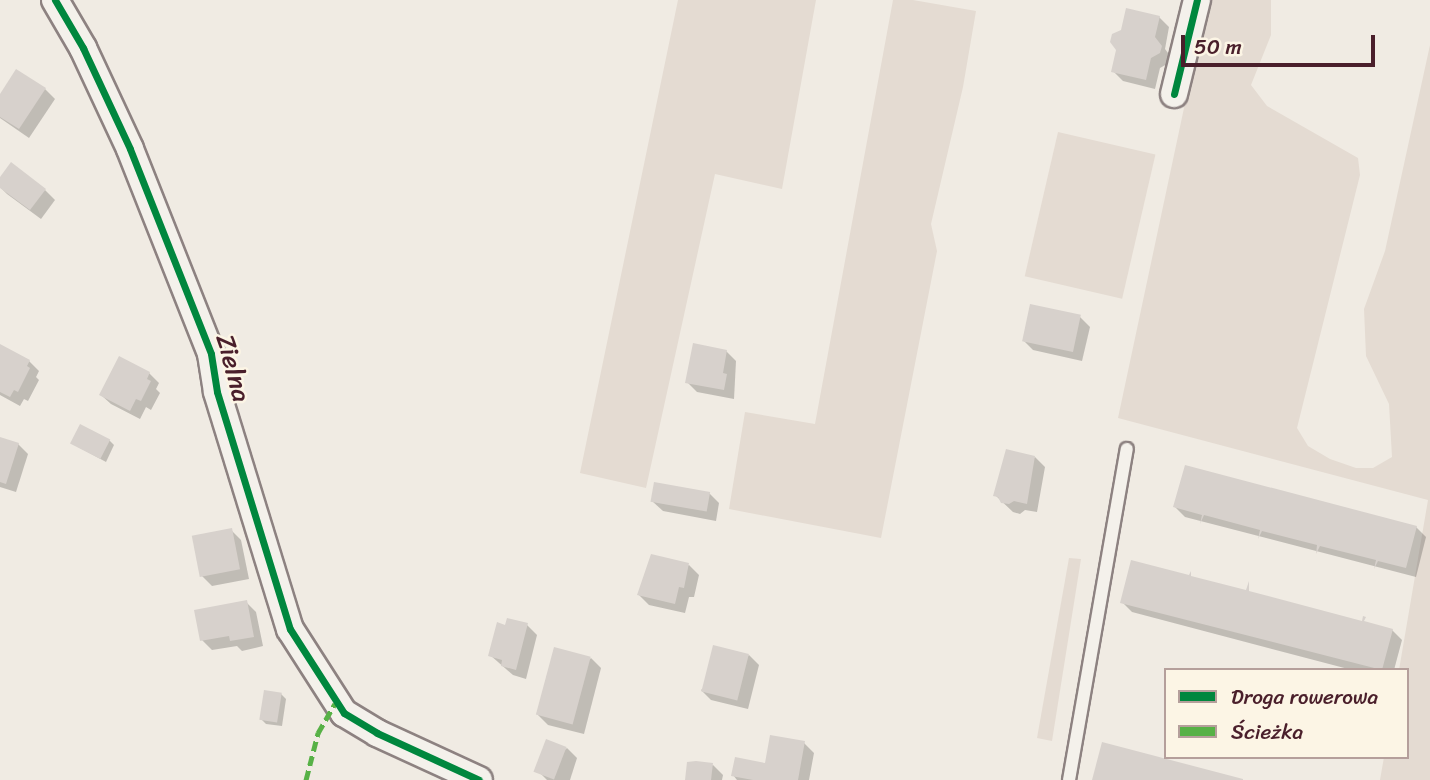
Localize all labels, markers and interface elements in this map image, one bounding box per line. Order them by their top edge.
scale bar [1185,21,1379,65]
text: 50 m [1194,28,1242,66]
street label: Zielna [209,331,257,405]
legend [1164,668,1409,759]
text: Droga rowerowa [1231,678,1378,716]
text: Ścieżka [1231,713,1303,751]

